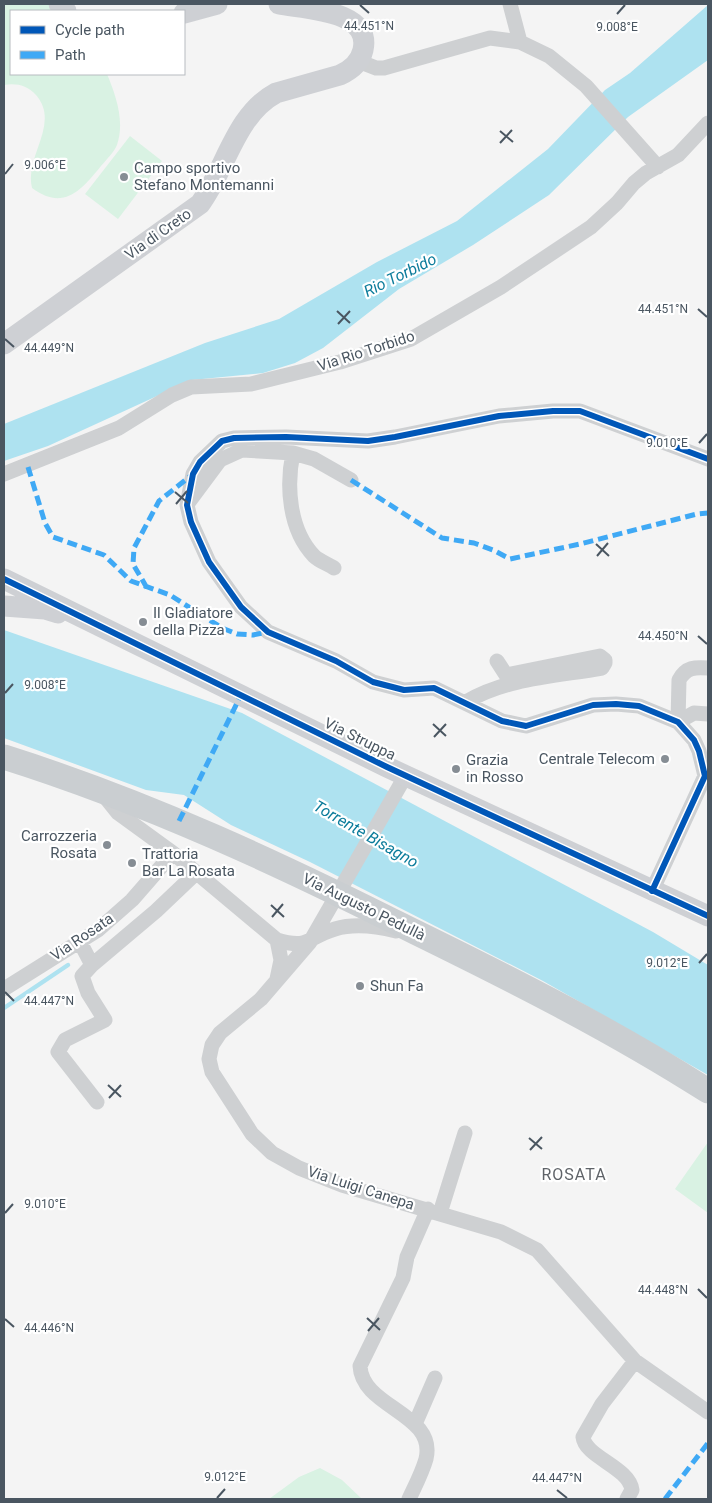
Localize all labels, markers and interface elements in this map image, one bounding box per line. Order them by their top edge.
legend [10,10,185,75]
text: 44.451°N [344,19,394,33]
text: 9.008°E [596,20,638,34]
text: Cycle path [55,21,125,39]
text: Path [55,46,86,64]
text: 9.006°E [24,158,66,172]
place label: Campo sportivo Stefano Montemanni [134,159,274,194]
marker: Campo sportivo Stefano Montemanni [118,171,130,183]
street label: Via di Creto [121,205,195,263]
water label: Rio Torbido [361,249,440,301]
text: 44.451°N [638,302,688,316]
street label: Via Rio Torbido [315,327,417,375]
text: 44.449°N [24,341,74,355]
text: 9.010°E [646,436,688,450]
place label: Il Gladiatore della Pizza [153,604,233,639]
marker: Il Gladiatore della Pizza [137,616,149,628]
text: 44.450°N [638,629,688,643]
text: 9.008°E [24,678,66,692]
street label: Via Struppa [321,714,399,764]
place label: Centrale Telecom [539,750,655,768]
place label: Grazia in Rosso [466,751,524,786]
marker: Centrale Telecom [659,753,671,765]
marker: Grazia in Rosso [450,763,462,775]
water label: Torrente Bisagno [310,796,422,872]
place label: Carrozzeria Rosata [21,827,97,862]
marker: Carrozzeria Rosata [101,839,113,851]
place label: Trattoria Bar La Rosata [142,845,235,880]
marker: Trattoria Bar La Rosata [126,857,138,869]
street label: Via Augusto Pedullà [300,870,428,944]
street label: Via Rosata [47,909,117,965]
text: 9.012°E [646,956,688,970]
place label: Shun Fa [370,977,424,995]
marker: Shun Fa [354,980,366,992]
text: 44.447°N [24,994,74,1008]
street label: Via Luigi Canepa [305,1162,417,1214]
district label: ROSATA [541,1165,607,1184]
text: 9.010°E [24,1197,66,1211]
text: 44.448°N [638,1283,688,1297]
text: 44.446°N [24,1321,74,1335]
text: 9.012°E [204,1470,246,1484]
text: 44.447°N [532,1471,582,1485]

